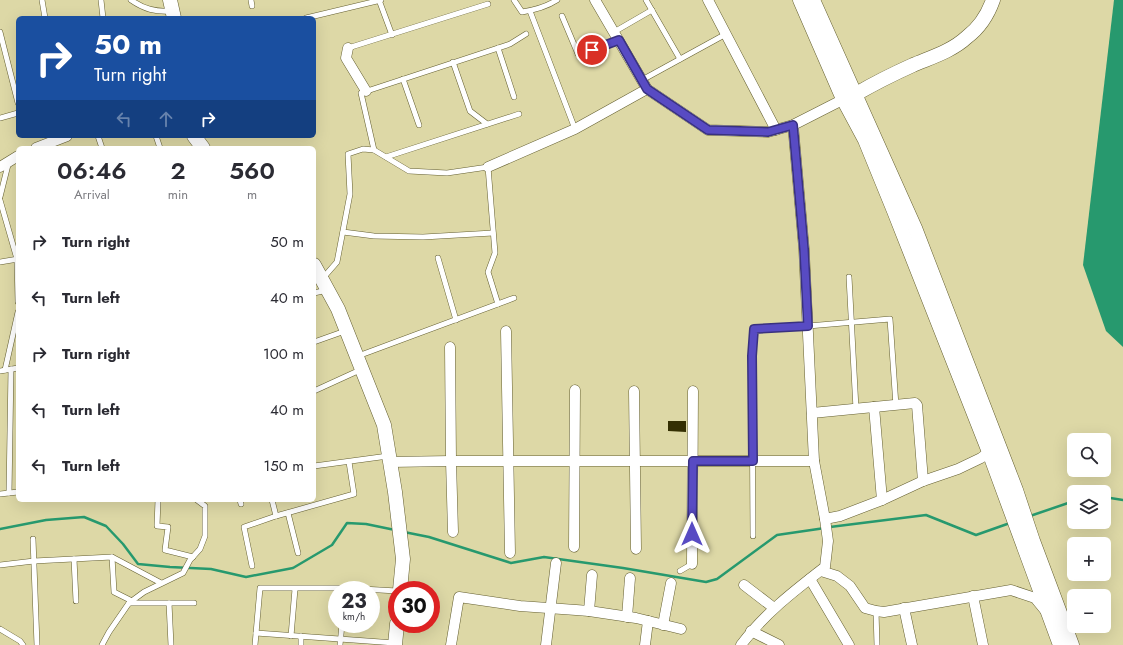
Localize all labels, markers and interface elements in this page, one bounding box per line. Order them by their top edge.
text: 50 m [94,24,162,65]
icon: right [28,32,80,84]
pin [575,33,609,67]
icon: arrive [581,39,603,61]
text: Turn right [94,62,166,88]
icon: left [113,108,135,130]
icon: ahead [155,108,177,130]
icon: right [197,108,219,130]
text: 06:46 [57,153,127,188]
text: 2 [170,153,186,188]
text: 560 [229,153,275,188]
text: Arrival [74,185,110,204]
text: min [168,185,188,204]
text: m [247,185,257,204]
icon: right [28,231,50,253]
text: Turn right [62,231,130,253]
text: 50 m [270,231,304,253]
icon: left [28,287,50,309]
text: Turn left [62,287,120,309]
text: 40 m [270,287,304,309]
icon: right [28,343,50,365]
text: Turn right [62,343,130,365]
text: 100 m [263,343,304,365]
icon: left [28,399,50,421]
text: Turn left [62,399,120,421]
text: 40 m [270,399,304,421]
map controls [1067,433,1111,633]
button: search [1067,433,1111,477]
icon: left [28,455,50,477]
text: Turn left [62,455,120,477]
text: 150 m [264,455,304,477]
button: layers [1067,485,1111,529]
position arrow [671,513,713,555]
button: + [1067,537,1111,581]
speed limit sign: 30 [388,581,440,633]
text: 23 [341,587,367,616]
button: − [1067,589,1111,633]
text: km/h [343,609,365,624]

